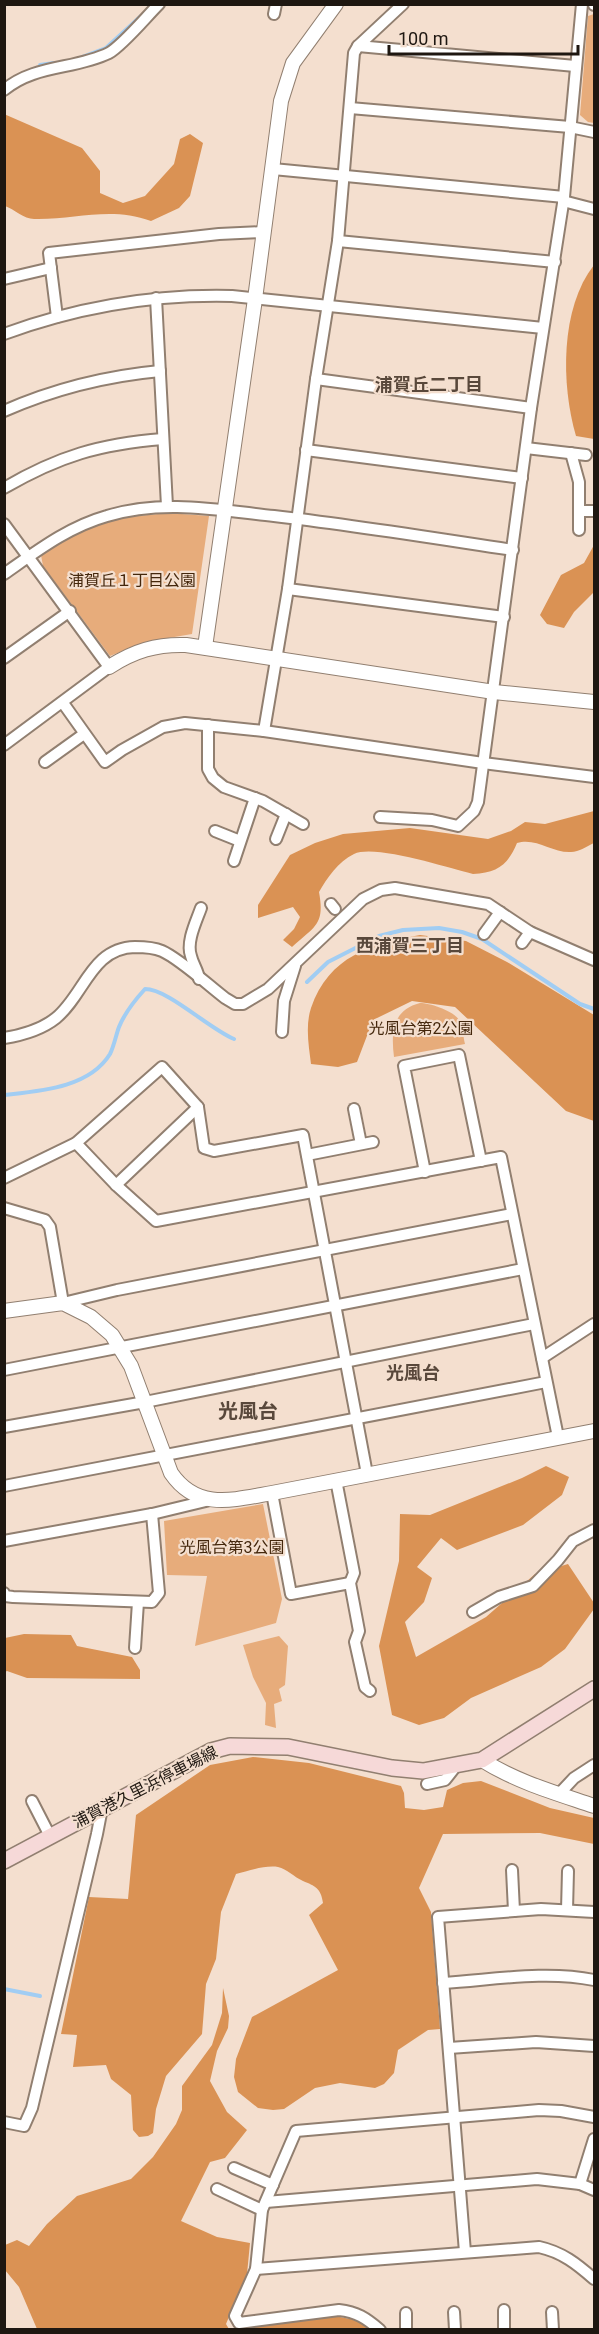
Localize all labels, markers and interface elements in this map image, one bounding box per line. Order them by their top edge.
scale bar [389,18,578,56]
text: 100 m [398,28,449,49]
district label: 浦賀丘二丁目 [375,374,483,395]
park label: 浦賀丘１丁目公園 [68,571,196,590]
district label: 西浦賀三丁目 [356,935,464,956]
park label: 光風台第2公園 [369,1019,474,1038]
district label: 光風台 [386,1362,440,1383]
district label: 光風台 [218,1399,278,1423]
park label: 光風台第3公園 [180,1538,285,1557]
street label: 浦賀港久里浜停車場線 [69,1742,221,1832]

